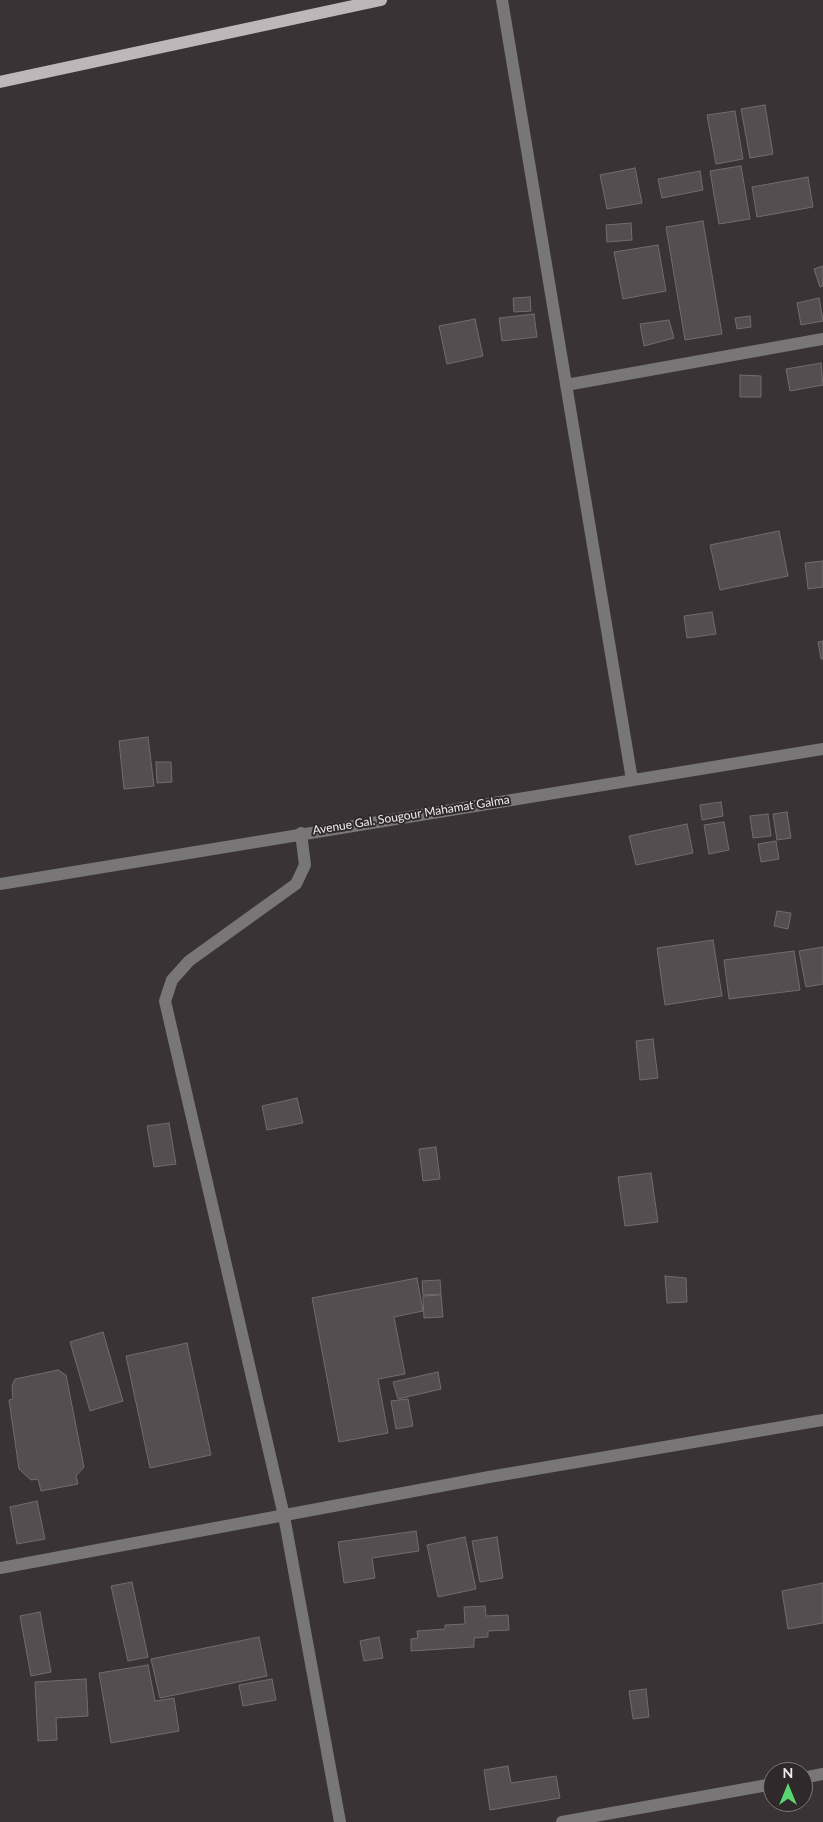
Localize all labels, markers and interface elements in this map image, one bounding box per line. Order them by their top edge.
street label: Avenue Gal. Sougour Mahamat Galma [311,792,511,838]
north arrow [763,1762,813,1812]
text: N [783,1764,793,1781]

